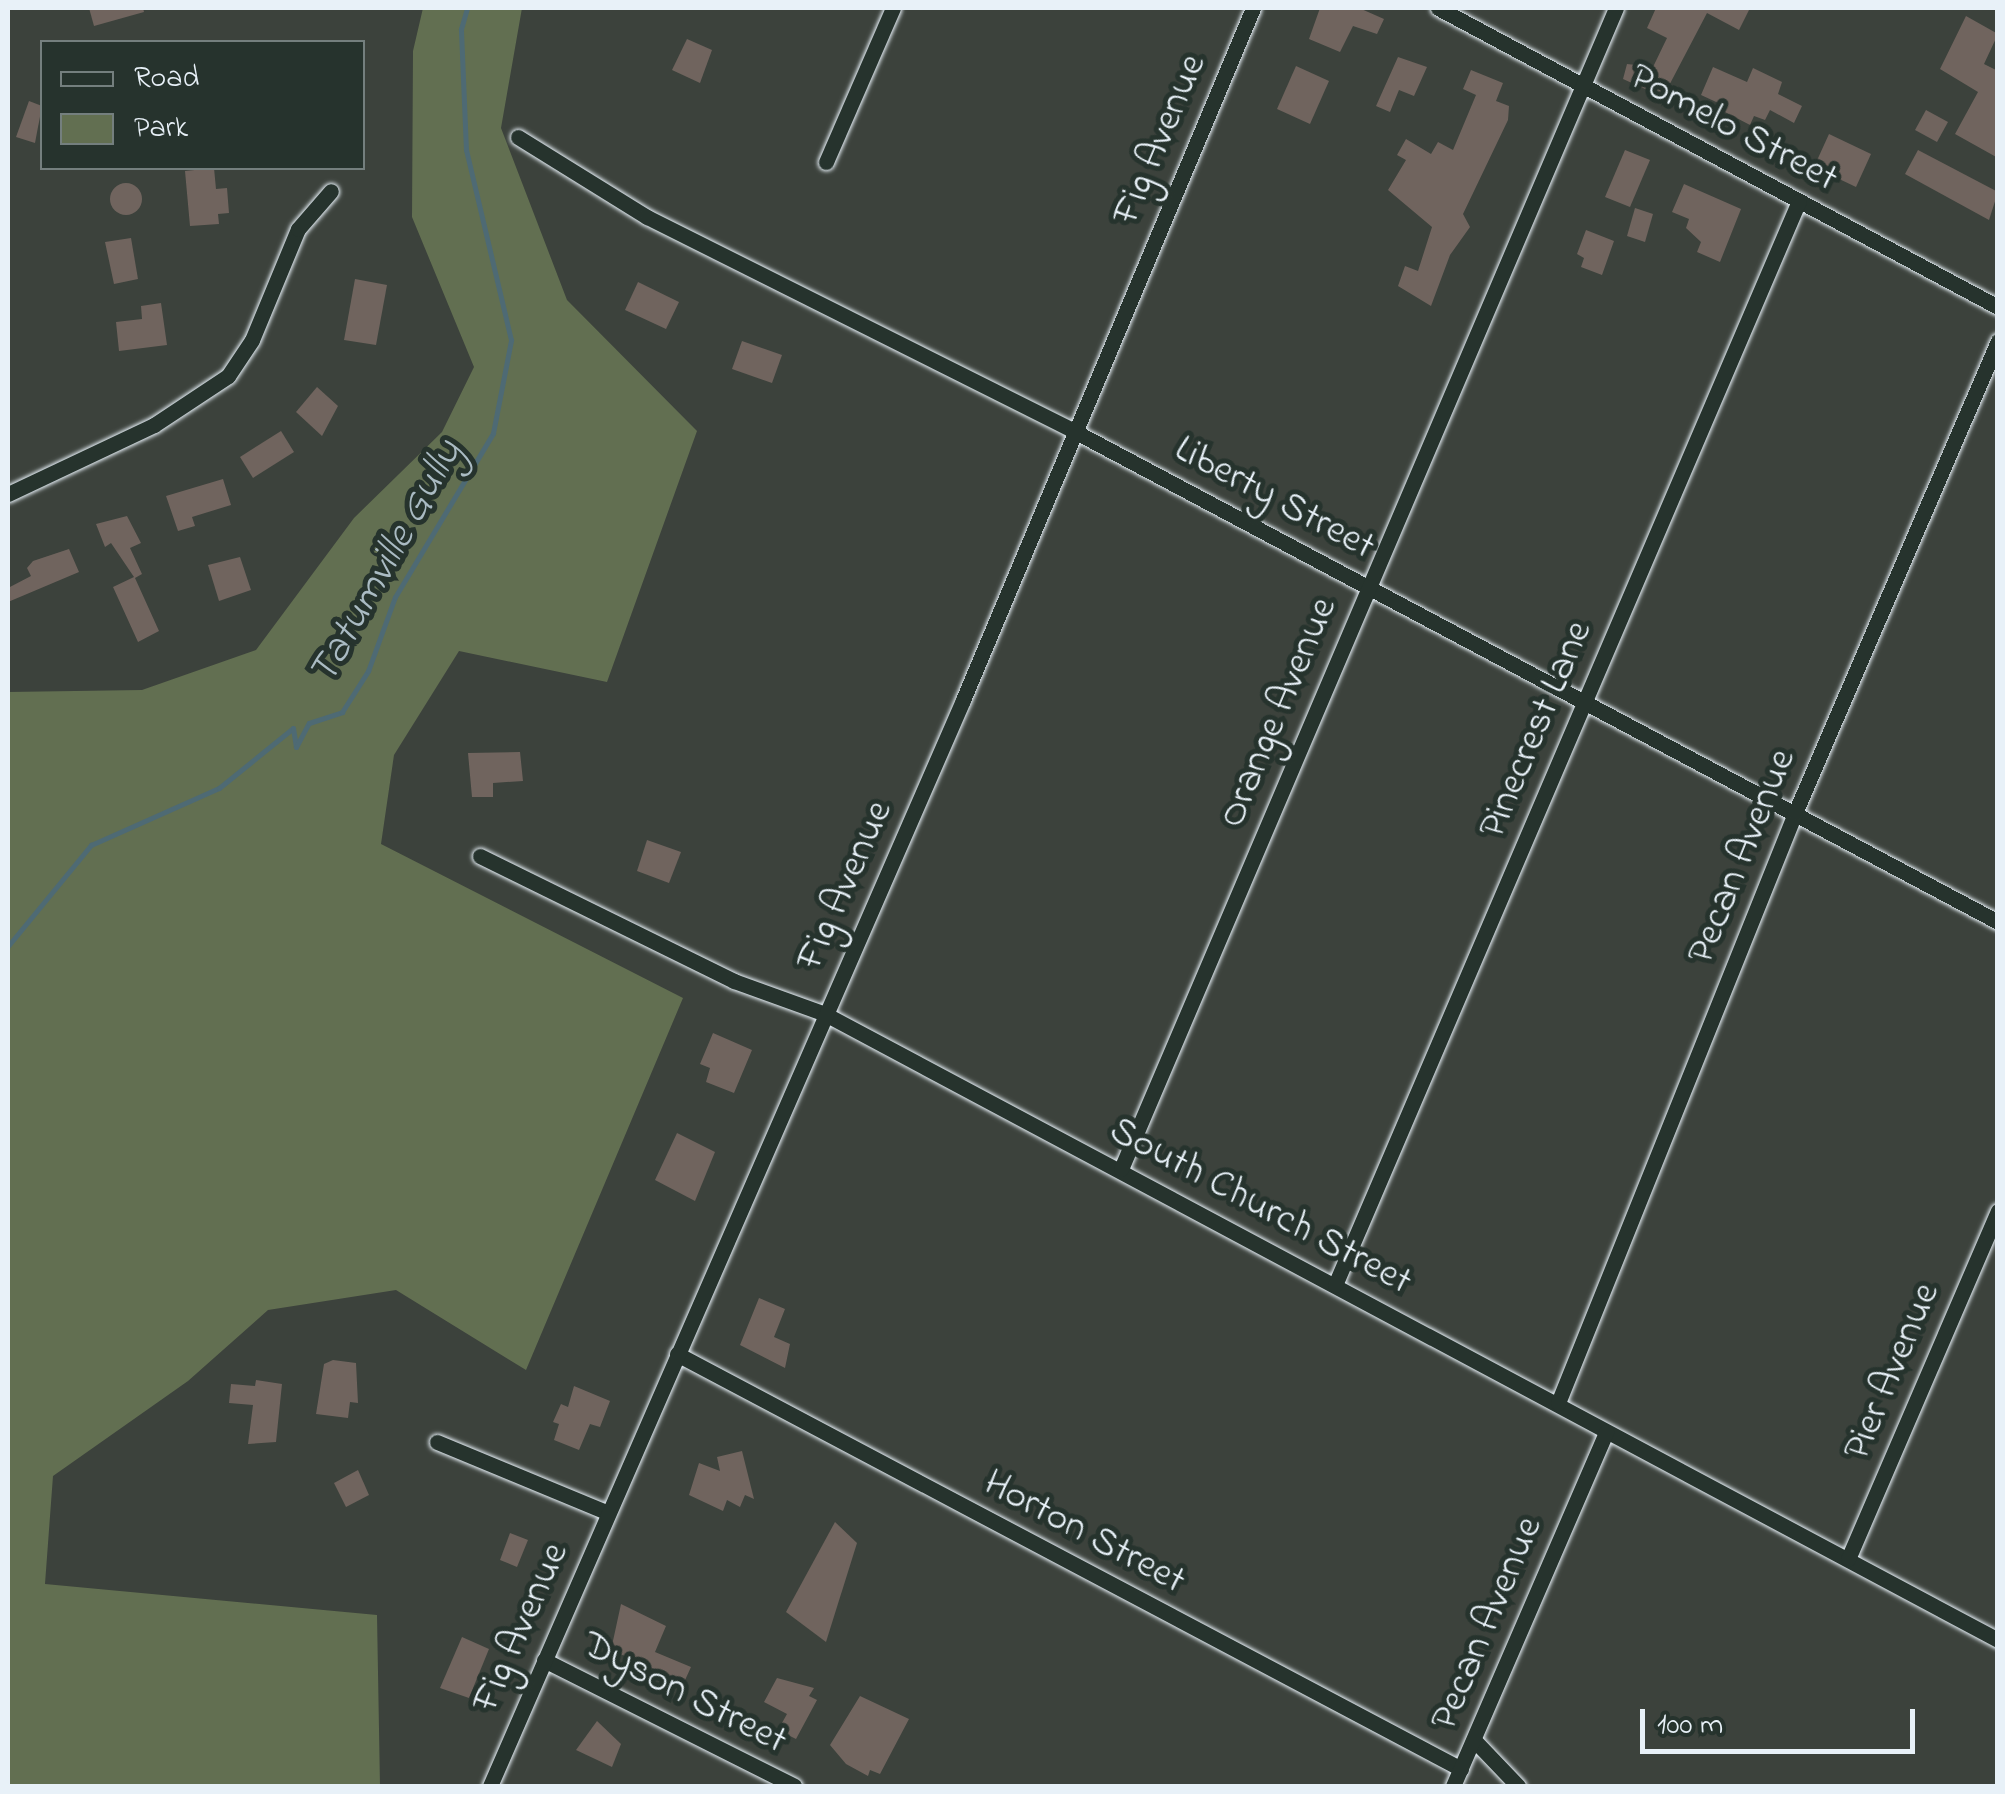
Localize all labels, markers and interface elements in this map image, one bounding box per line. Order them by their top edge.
legend [40,40,365,170]
street label: Fig Avenue [1104,47,1218,233]
street label: Pomelo Street [1621,54,1845,204]
text: Road [134,57,199,101]
text: Park [134,107,188,151]
street label: Liberty Street [1166,426,1382,572]
water label: Tatumville Gully [299,432,475,694]
street label: Orange Avenue [1209,591,1349,835]
street label: Pinecrest Lane [1470,614,1604,846]
street label: Pecan Avenue [1678,743,1808,971]
street label: Fig Avenue [787,794,905,978]
street label: South Church Street [1101,1107,1419,1307]
street label: Pier Avenue [1834,1276,1952,1468]
street label: Horton Street [975,1460,1193,1606]
street label: Pecan Avenue [1421,1510,1555,1738]
street label: Fig Avenue [463,1536,581,1720]
street label: Dyson Street [574,1622,794,1766]
scale bar [1645,1689,1920,1751]
text: 100 m [1657,1704,1723,1748]

